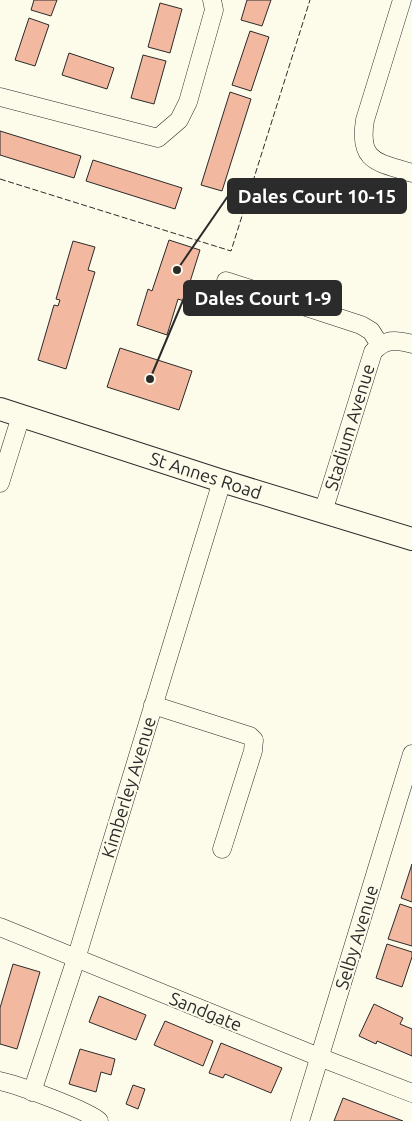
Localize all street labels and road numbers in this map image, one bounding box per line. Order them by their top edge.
street label: Stadium Avenue [320,361,378,493]
street label: St Annes Road [148,448,264,502]
street label: Kimberley Avenue [97,714,159,860]
street label: Selby Avenue [331,882,381,992]
street label: Sandgate [167,987,245,1035]

